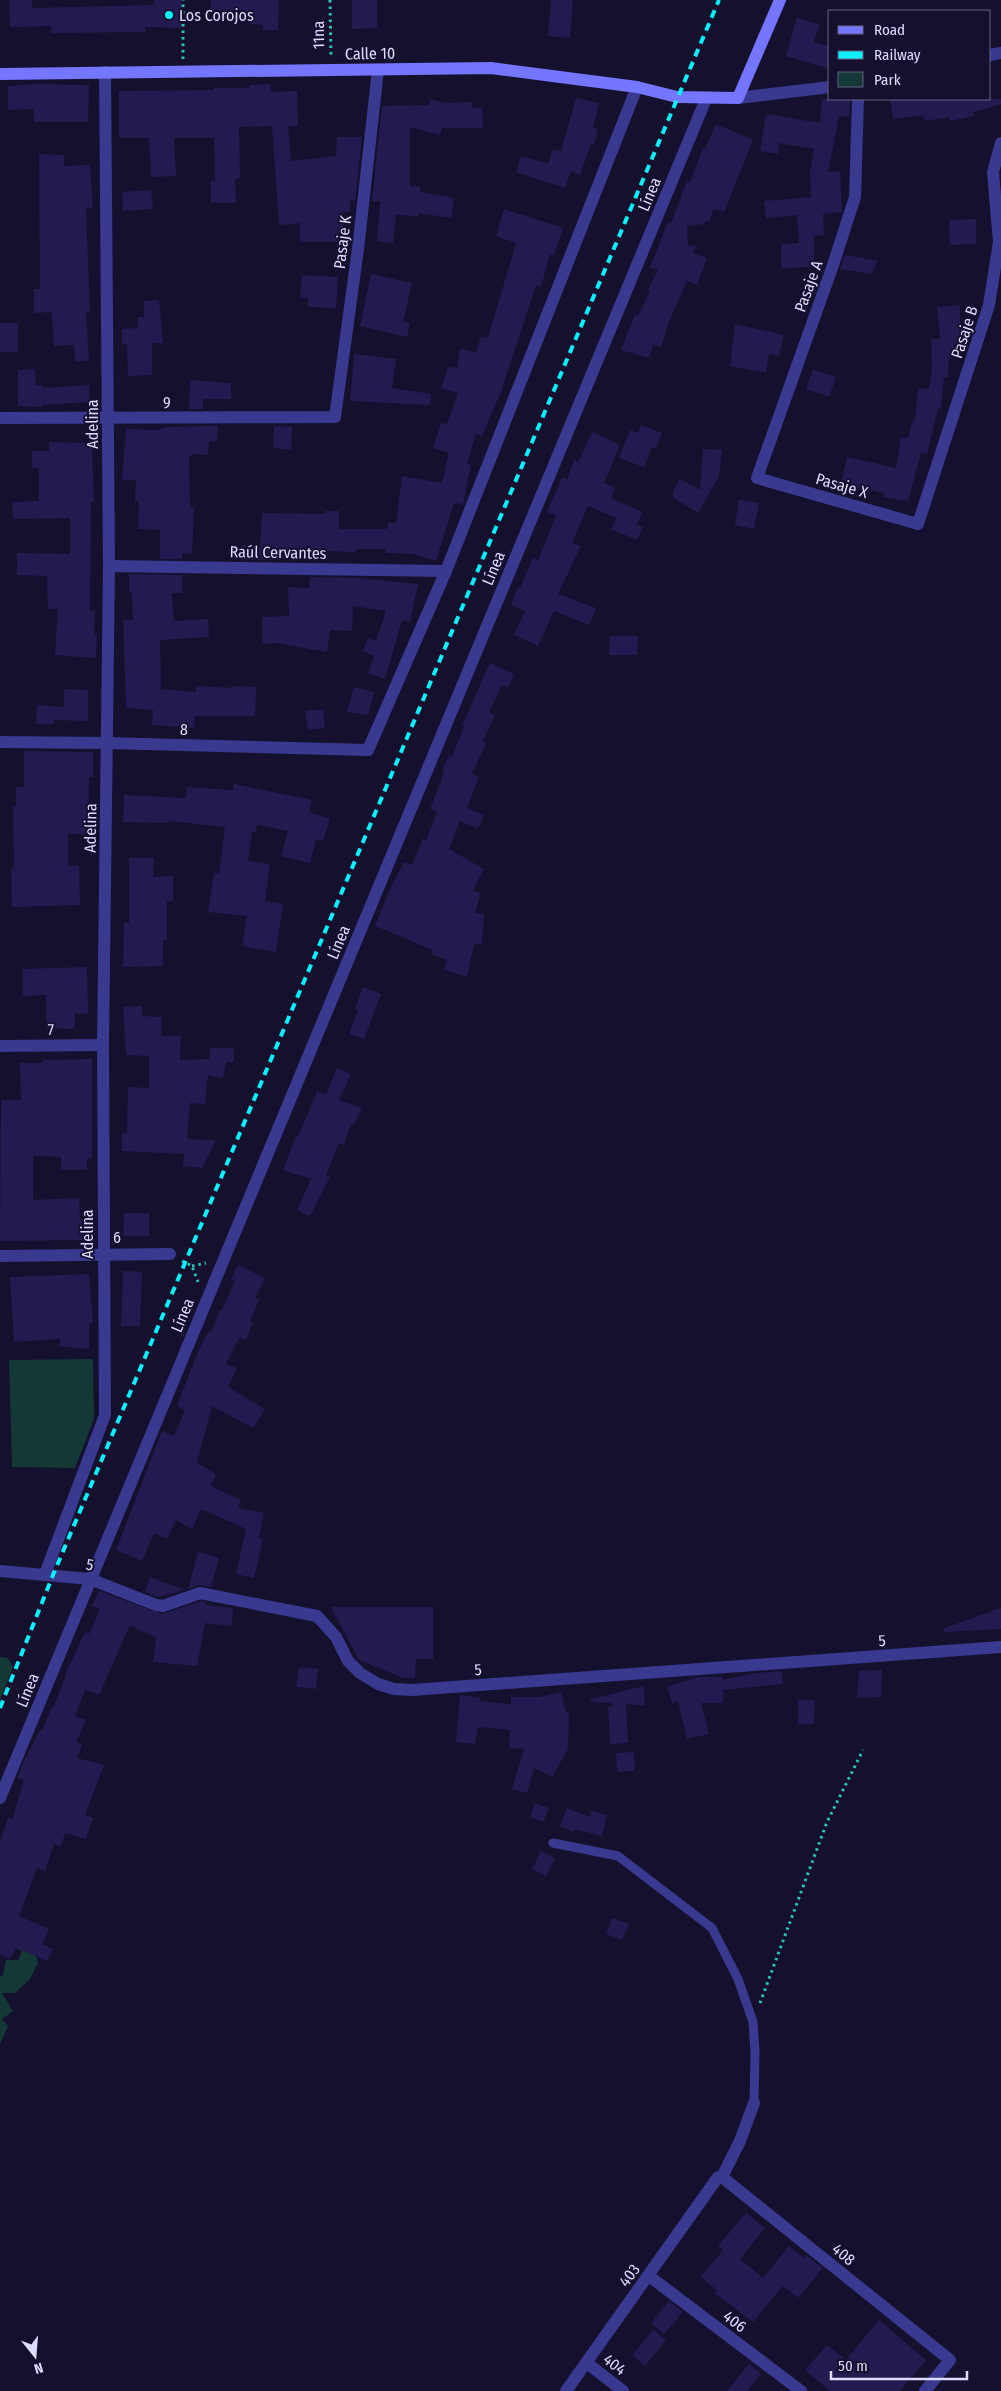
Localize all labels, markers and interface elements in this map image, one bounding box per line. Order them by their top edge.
place label: Los Corojos [179,6,254,25]
marker: Los Corojos [163,9,175,21]
legend [828,10,991,100]
street label: 11na [309,20,328,49]
text: Road [874,21,905,39]
street label: Calle 10 [345,44,395,63]
text: Railway [874,46,921,64]
text: Park [874,71,901,89]
street label: Línea [634,174,665,214]
street label: Pasaje K [330,214,355,270]
street label: Pasaje A [790,257,827,315]
street label: Pasaje B [947,303,982,361]
street label: 9 [163,393,171,412]
street label: Adelina [83,399,102,449]
street label: Pasaje X [814,469,870,502]
street label: Raúl Cervantes [229,542,327,563]
street label: Línea [478,548,509,588]
street label: 8 [180,720,188,739]
street label: Adelina [81,803,100,853]
street label: Línea [323,922,354,962]
street label: 7 [48,1020,55,1039]
street label: Adelina [78,1209,97,1259]
street label: 6 [113,1228,121,1247]
street label: Línea [167,1295,198,1335]
street label: 5 [84,1554,95,1575]
street label: 5 [878,1631,886,1650]
street label: 5 [474,1660,482,1679]
street label: Línea [12,1670,43,1710]
street label: 408 [828,2239,859,2269]
street label: 403 [615,2260,644,2290]
street label: 406 [719,2307,750,2336]
north arrow [10,2331,60,2381]
scale bar [831,2348,967,2380]
street label: 404 [599,2350,630,2379]
text: 50 m [838,2357,868,2375]
text: N [32,2359,45,2377]

